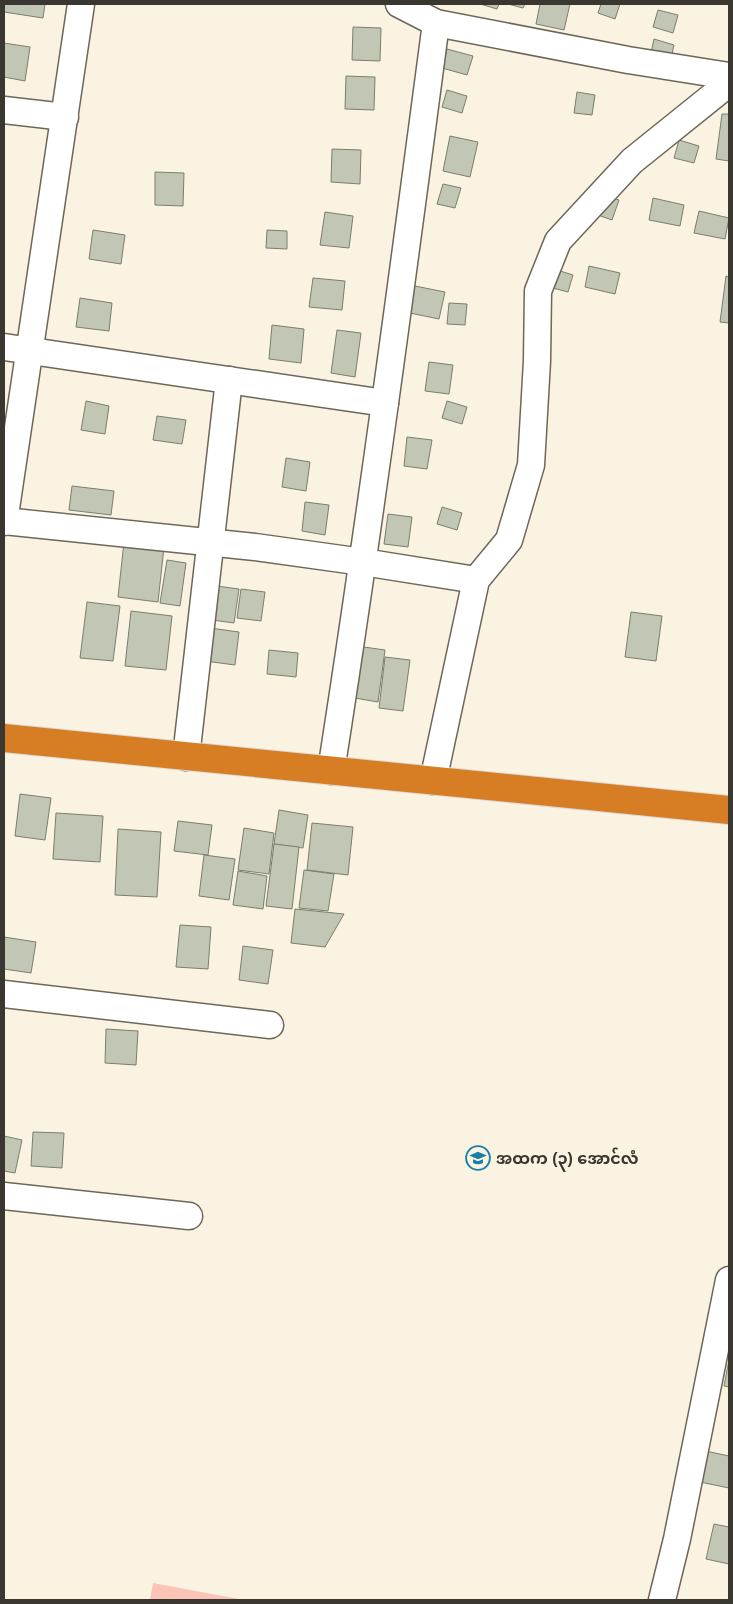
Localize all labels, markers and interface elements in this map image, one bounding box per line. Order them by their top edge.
school or university icon: အထက (၃) အောင်လံ [465,1145,491,1171]
place label: အထက (၃) အောင်လံ [496,1147,639,1172]

